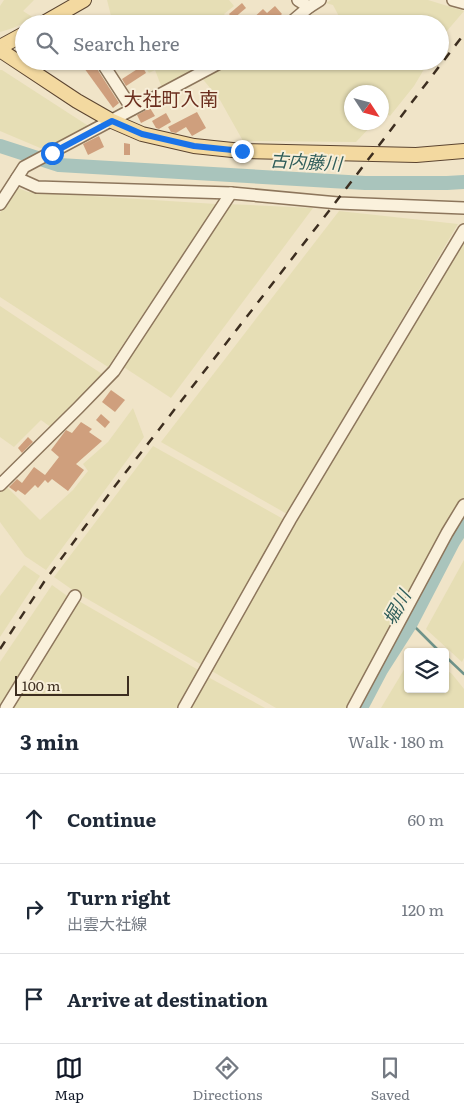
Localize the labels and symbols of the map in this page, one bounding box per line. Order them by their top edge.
district label: 大社町入南 [123,84,219,112]
north arrow [344,85,389,130]
route end [231,140,254,163]
route start [41,142,64,165]
water label: 古内藤川 [269,146,345,176]
water label: 堀川 [375,583,418,629]
scale bar [15,673,129,696]

